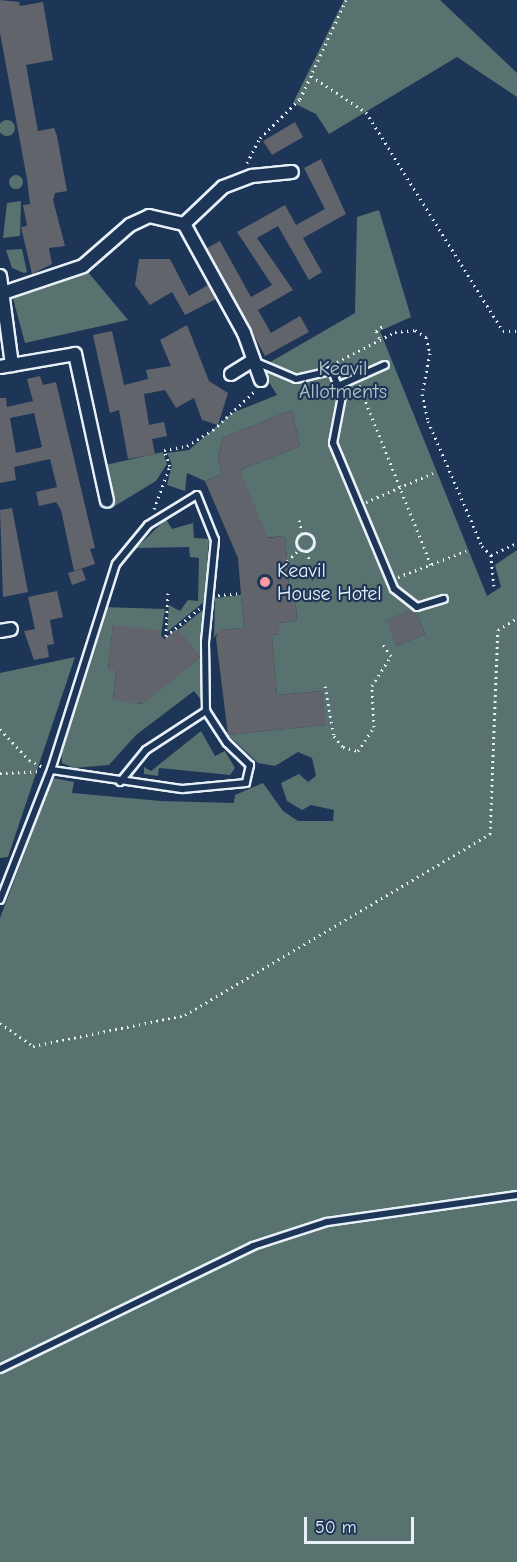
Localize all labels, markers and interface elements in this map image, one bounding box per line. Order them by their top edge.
park label: Keavil Allotments [299,357,387,404]
place label: Keavil House Hotel [277,558,382,605]
marker: Keavil House Hotel [258,575,272,589]
scale bar [307,1505,416,1543]
text: 50 m [315,1517,357,1538]

